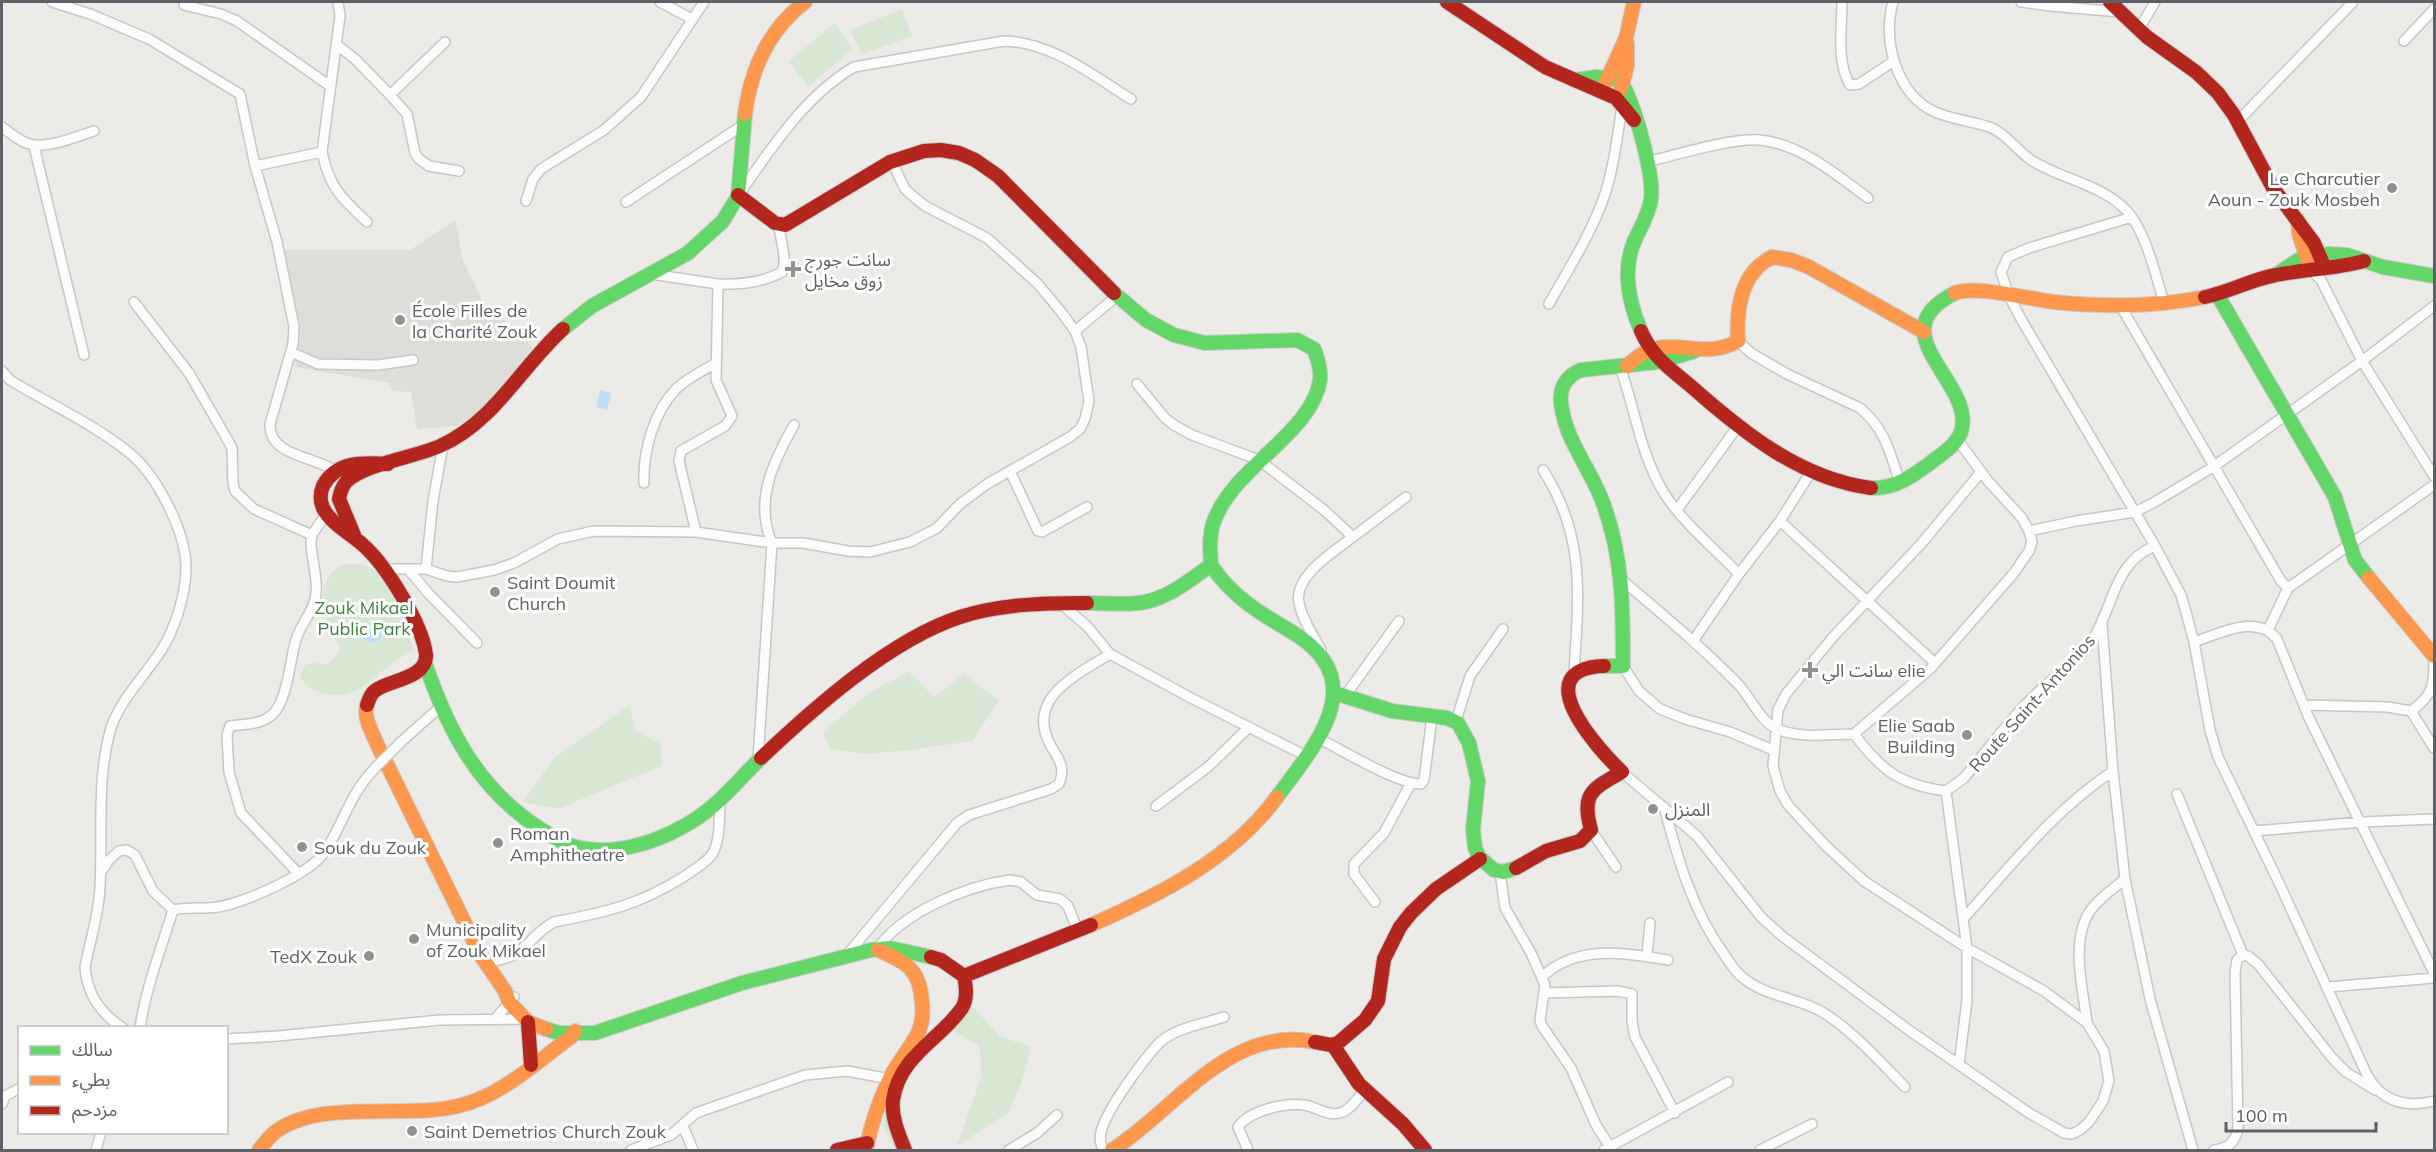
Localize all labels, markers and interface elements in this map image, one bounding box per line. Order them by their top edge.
place label: Le Charcutier Aoun - Zouk Mosbeh [2208,167,2380,211]
marker: Le Charcutier Aoun - Zouk Mosbeh [2385,181,2399,195]
place label: سانت جورج زوق مخايل [805,248,891,292]
marker: سانت جورج زوق مخايل [786,262,800,276]
place label: École Filles de la Charité Zouk [412,299,538,343]
marker: École Filles de la Charité Zouk [393,313,407,327]
place label: Saint Doumit Church [507,571,615,615]
marker: Saint Doumit Church [488,585,502,599]
park label: Zouk Mikael Public Park [315,596,413,640]
street label: Route Saint-Antonios [1964,629,2100,777]
place label: سانت الي elie [1822,659,1926,684]
marker: سانت الي elie [1803,663,1817,677]
place label: Elie Saab Building [1878,714,1955,758]
marker: Elie Saab Building [1960,728,1974,742]
place label: المنزل [1665,798,1710,821]
marker: المنزل [1646,802,1660,816]
place label: Roman Amphitheatre [510,822,625,866]
place label: Souk du Zouk [314,836,427,859]
marker: Roman Amphitheatre [491,836,505,850]
marker: Souk du Zouk [295,840,309,854]
place label: Municipality of Zouk Mikael [426,918,546,962]
marker: Municipality of Zouk Mikael [407,932,421,946]
place label: TedX Zouk [270,945,358,968]
marker: TedX Zouk [362,949,376,963]
legend [18,1026,228,1134]
text: سالك [72,1038,113,1061]
text: بطيء [72,1068,110,1093]
scale bar [2226,1095,2376,1133]
text: مزدحم [72,1098,117,1123]
text: 100 m [2235,1104,2288,1127]
place label: Saint Demetrios Church Zouk [424,1120,667,1143]
marker: Saint Demetrios Church Zouk [405,1124,419,1138]

